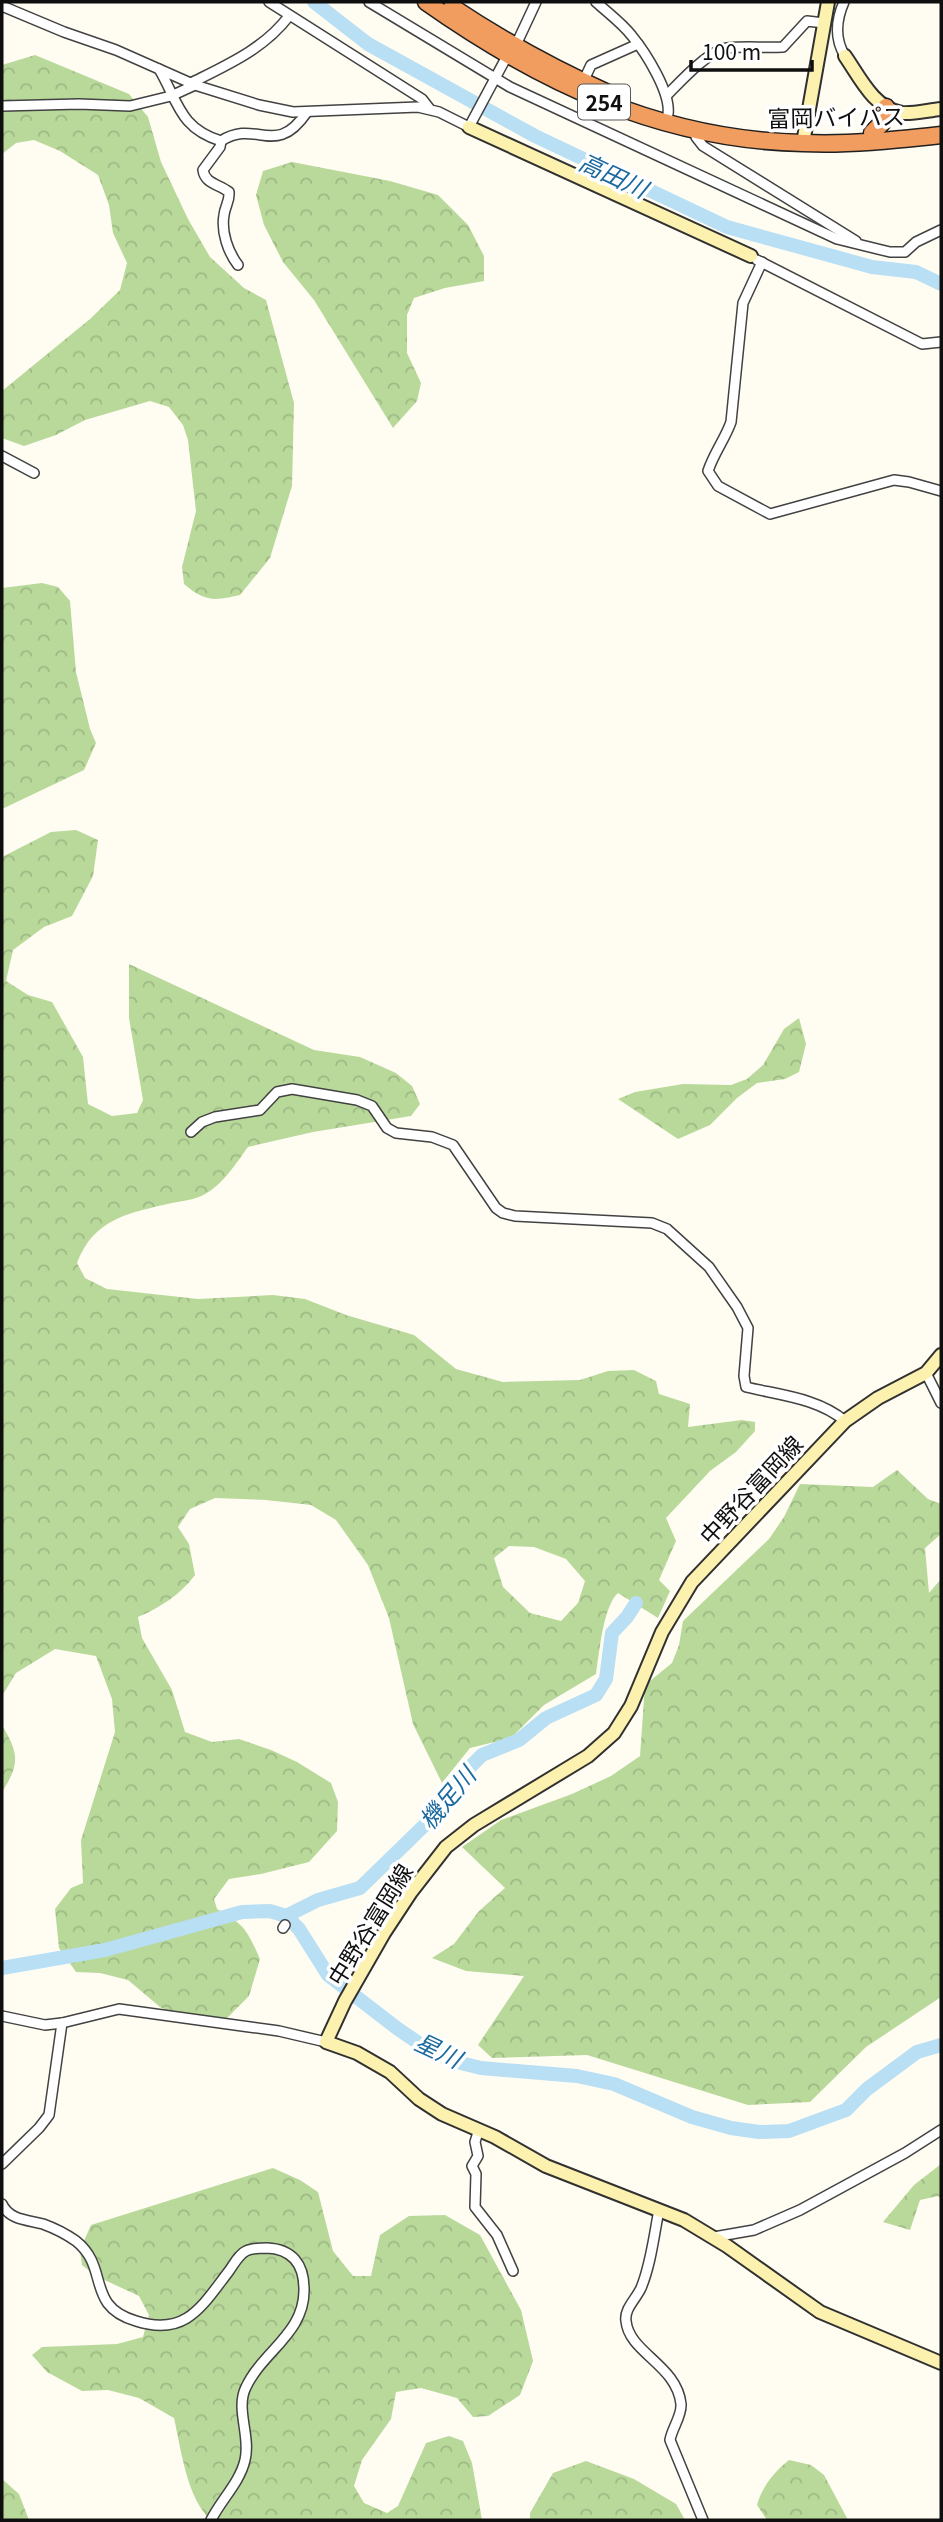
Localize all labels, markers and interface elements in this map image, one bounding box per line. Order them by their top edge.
scale bar [691,28,812,72]
text: 100 m [702,36,761,66]
road number: 254 [578,84,630,119]
street label: 富岡バイパス [767,98,905,134]
water label: 高田川 [574,143,657,206]
street label: 中野谷富岡線 [691,1427,809,1551]
water label: 機足川 [409,1756,484,1836]
street label: 中野谷富岡線 [318,1856,420,1992]
water label: 星川 [410,2023,471,2076]

